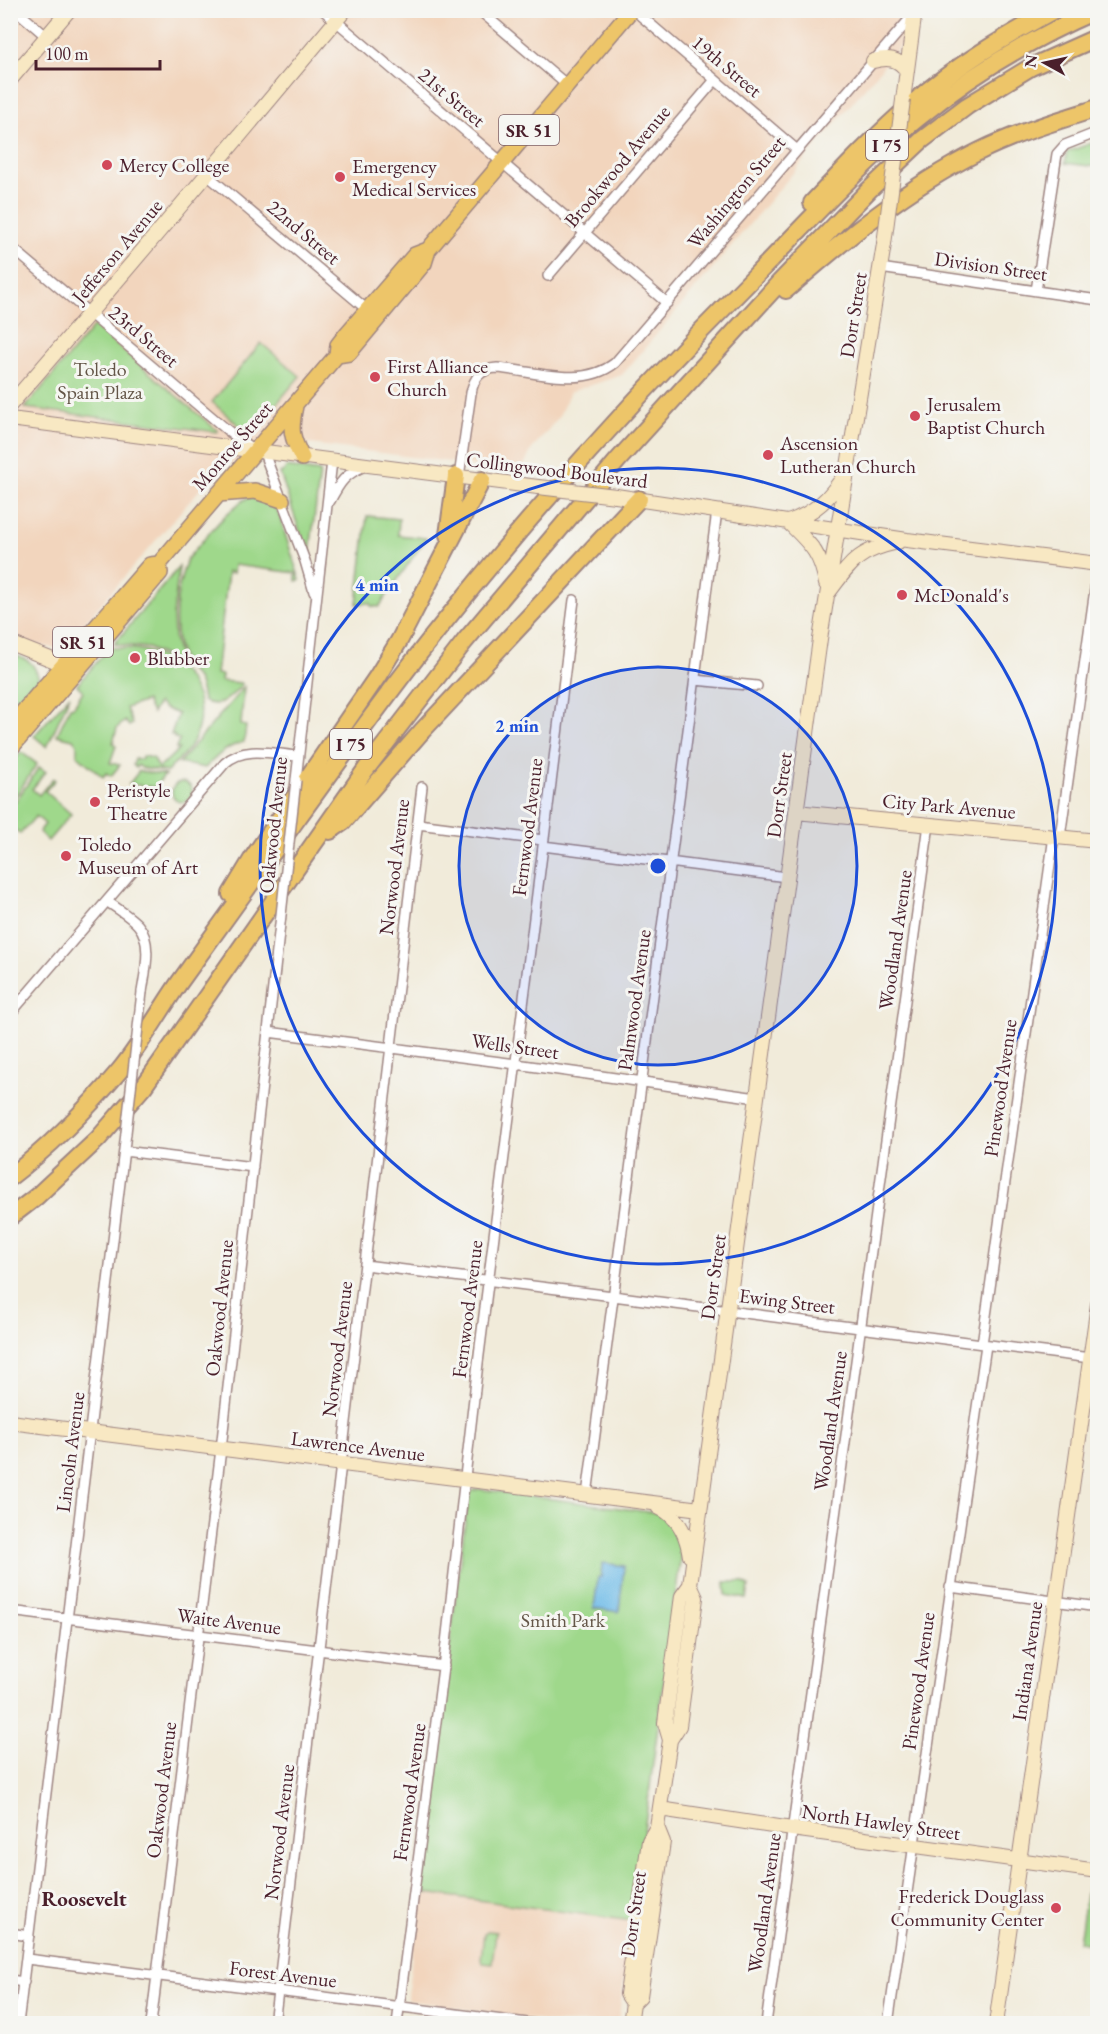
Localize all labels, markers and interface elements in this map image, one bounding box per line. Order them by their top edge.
street label: 19th Street [687,29,768,103]
scale bar [36,33,160,71]
north arrow [1015,33,1075,93]
text: 100 m [45,42,89,65]
text: N [1019,53,1042,69]
street label: 21st Street [413,61,491,133]
street label: Brookwood Avenue [558,99,676,233]
road number: SR 51 [499,115,559,145]
street label: Washington Street [681,130,791,254]
road number: I 75 [866,130,908,160]
place label: Mercy College [119,152,229,178]
place label: Emergency Medical Services [352,153,476,202]
marker: Mercy College [100,158,114,172]
marker: Emergency Medical Services [333,170,347,184]
street label: Jefferson Avenue [64,193,168,310]
street label: 22nd Street [262,194,347,271]
street label: Division Street [933,245,1050,287]
street label: Dorr Street [833,270,873,360]
street label: 23rd Street [103,299,185,373]
place label: First Alliance Church [387,353,488,402]
park label: Toledo Spain Plaza [57,356,143,405]
marker: First Alliance Church [368,370,382,384]
place label: Jerusalem Baptist Church [925,391,1045,440]
street label: Monroe Street [186,395,278,496]
marker: Jerusalem Baptist Church [908,409,922,423]
place label: Ascension Lutheran Church [779,430,916,479]
street label: Collingwood Boulevard [465,446,650,494]
marker: Ascension Lutheran Church [761,448,775,462]
text: 4 min [355,573,399,596]
place label: McDonald's [914,582,1009,608]
marker: McDonald's [895,588,909,602]
road number: SR 51 [53,627,113,657]
place label: Blubber [147,645,209,671]
marker: Blubber [128,651,142,665]
text: 2 min [495,714,539,737]
road number: I 75 [330,729,372,759]
street label: Dorr Street [760,750,798,840]
street label: Oakwood Avenue [253,755,293,895]
street label: Fernwood Avenue [506,756,548,897]
place label: Peristyle Theatre [107,777,171,826]
street label: City Park Avenue [881,787,1017,825]
marker: Peristyle Theatre [88,795,102,809]
street label: Norwood Avenue [373,797,415,937]
place label: Toledo Museum of Art [78,831,199,880]
marker: Toledo Museum of Art [59,849,73,863]
centre of rings [648,856,668,876]
street label: Woodland Avenue [872,868,918,1012]
street label: Palmwood Avenue [611,927,657,1072]
street label: Pinewood Avenue [977,1017,1023,1159]
street label: Wells Street [470,1027,561,1065]
street label: Dorr Street [694,1232,732,1322]
street label: Oakwood Avenue [199,1238,239,1378]
street label: Fernwood Avenue [446,1238,488,1379]
street label: Norwood Avenue [316,1279,358,1419]
street label: Ewing Street [738,1282,837,1320]
street label: Woodland Avenue [807,1349,853,1493]
street label: Lincoln Avenue [50,1390,90,1514]
street label: Lawrence Avenue [289,1425,427,1467]
street label: Indiana Avenue [1006,1599,1048,1722]
street label: Waite Avenue [175,1602,283,1640]
park label: Smith Park [521,1607,606,1633]
street label: Pinewood Avenue [895,1610,941,1752]
street label: Oakwood Avenue [140,1720,182,1860]
street label: Fernwood Avenue [386,1721,432,1862]
street label: Norwood Avenue [258,1762,300,1902]
street label: North Hawley Street [800,1798,963,1846]
street label: Woodland Avenue [741,1831,787,1975]
street label: Dorr Street [614,1869,652,1959]
place label: Frederick Douglass Community Center [890,1883,1044,1932]
district label: Roosevelt [41,1885,127,1912]
marker: Frederick Douglass Community Center [1049,1901,1063,1915]
street label: Forest Avenue [228,1955,338,1994]

